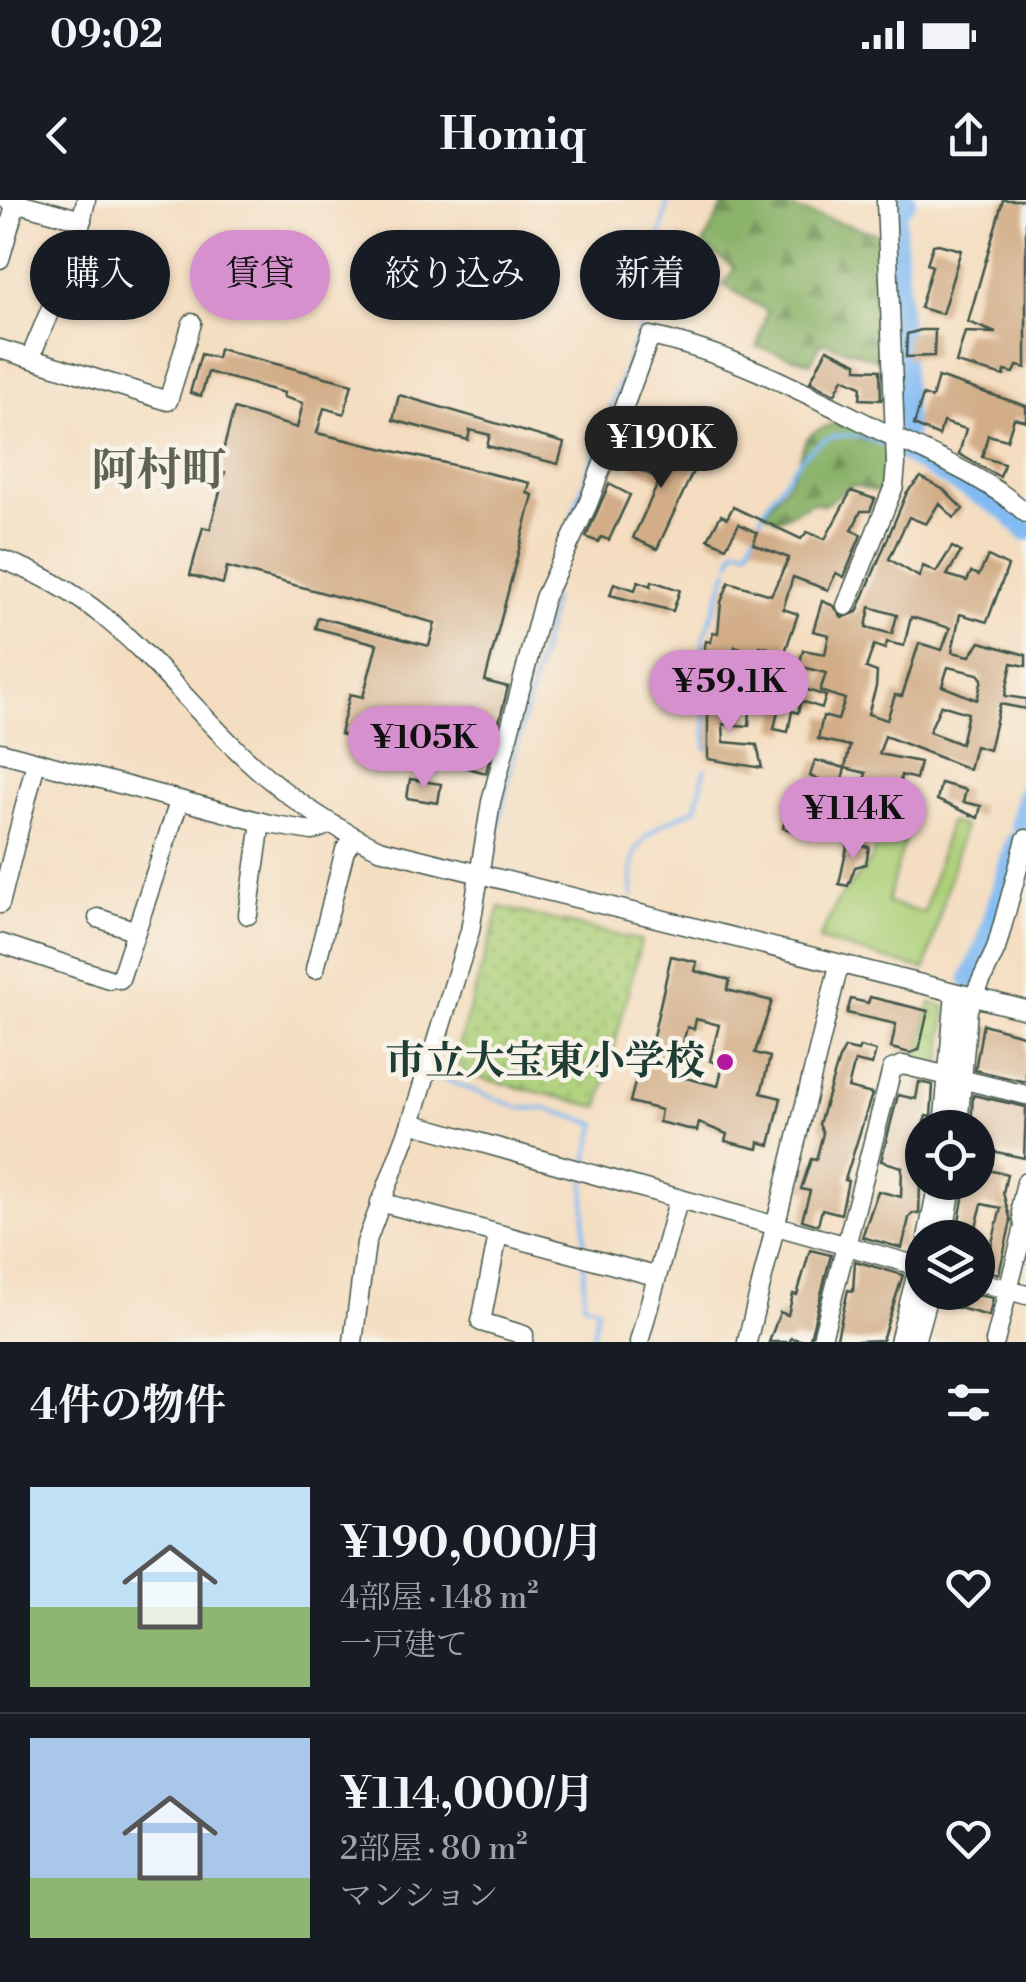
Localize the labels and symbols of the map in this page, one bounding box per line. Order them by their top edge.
pin: ¥190K [591,406,731,491]
district label: 阿村町 [91,443,227,500]
pin: ¥59.1K [648,650,810,735]
pin: ¥105K [354,706,494,791]
pin: ¥114K [783,777,923,862]
place label: 市立大宝東小学校 [385,1037,705,1087]
marker: 市立大宝東小学校 [714,1051,736,1073]

